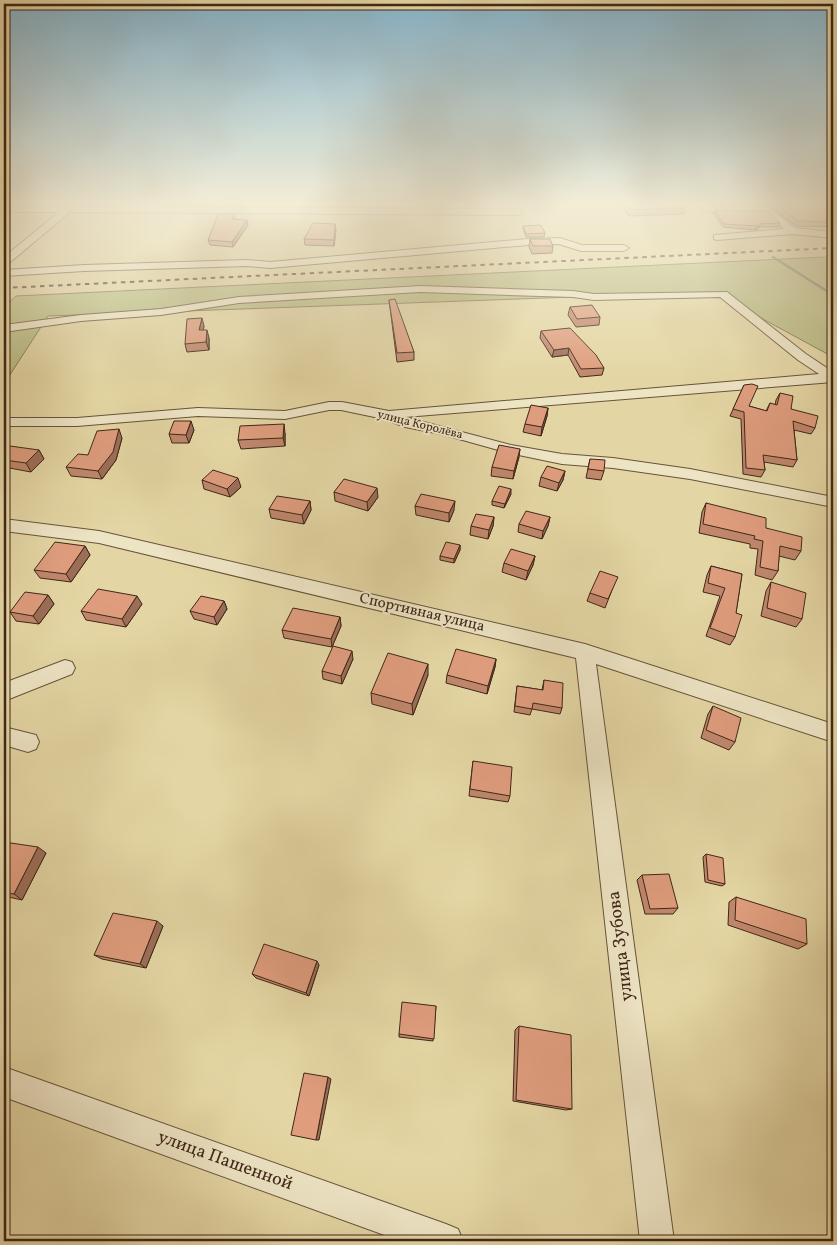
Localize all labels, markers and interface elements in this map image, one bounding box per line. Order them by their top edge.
street label: улица Королёва [376,407,464,443]
street label: Спортивная улица [357,588,487,638]
street label: улица Зубова [602,889,640,1003]
street label: улица Пашенной [154,1125,296,1197]

